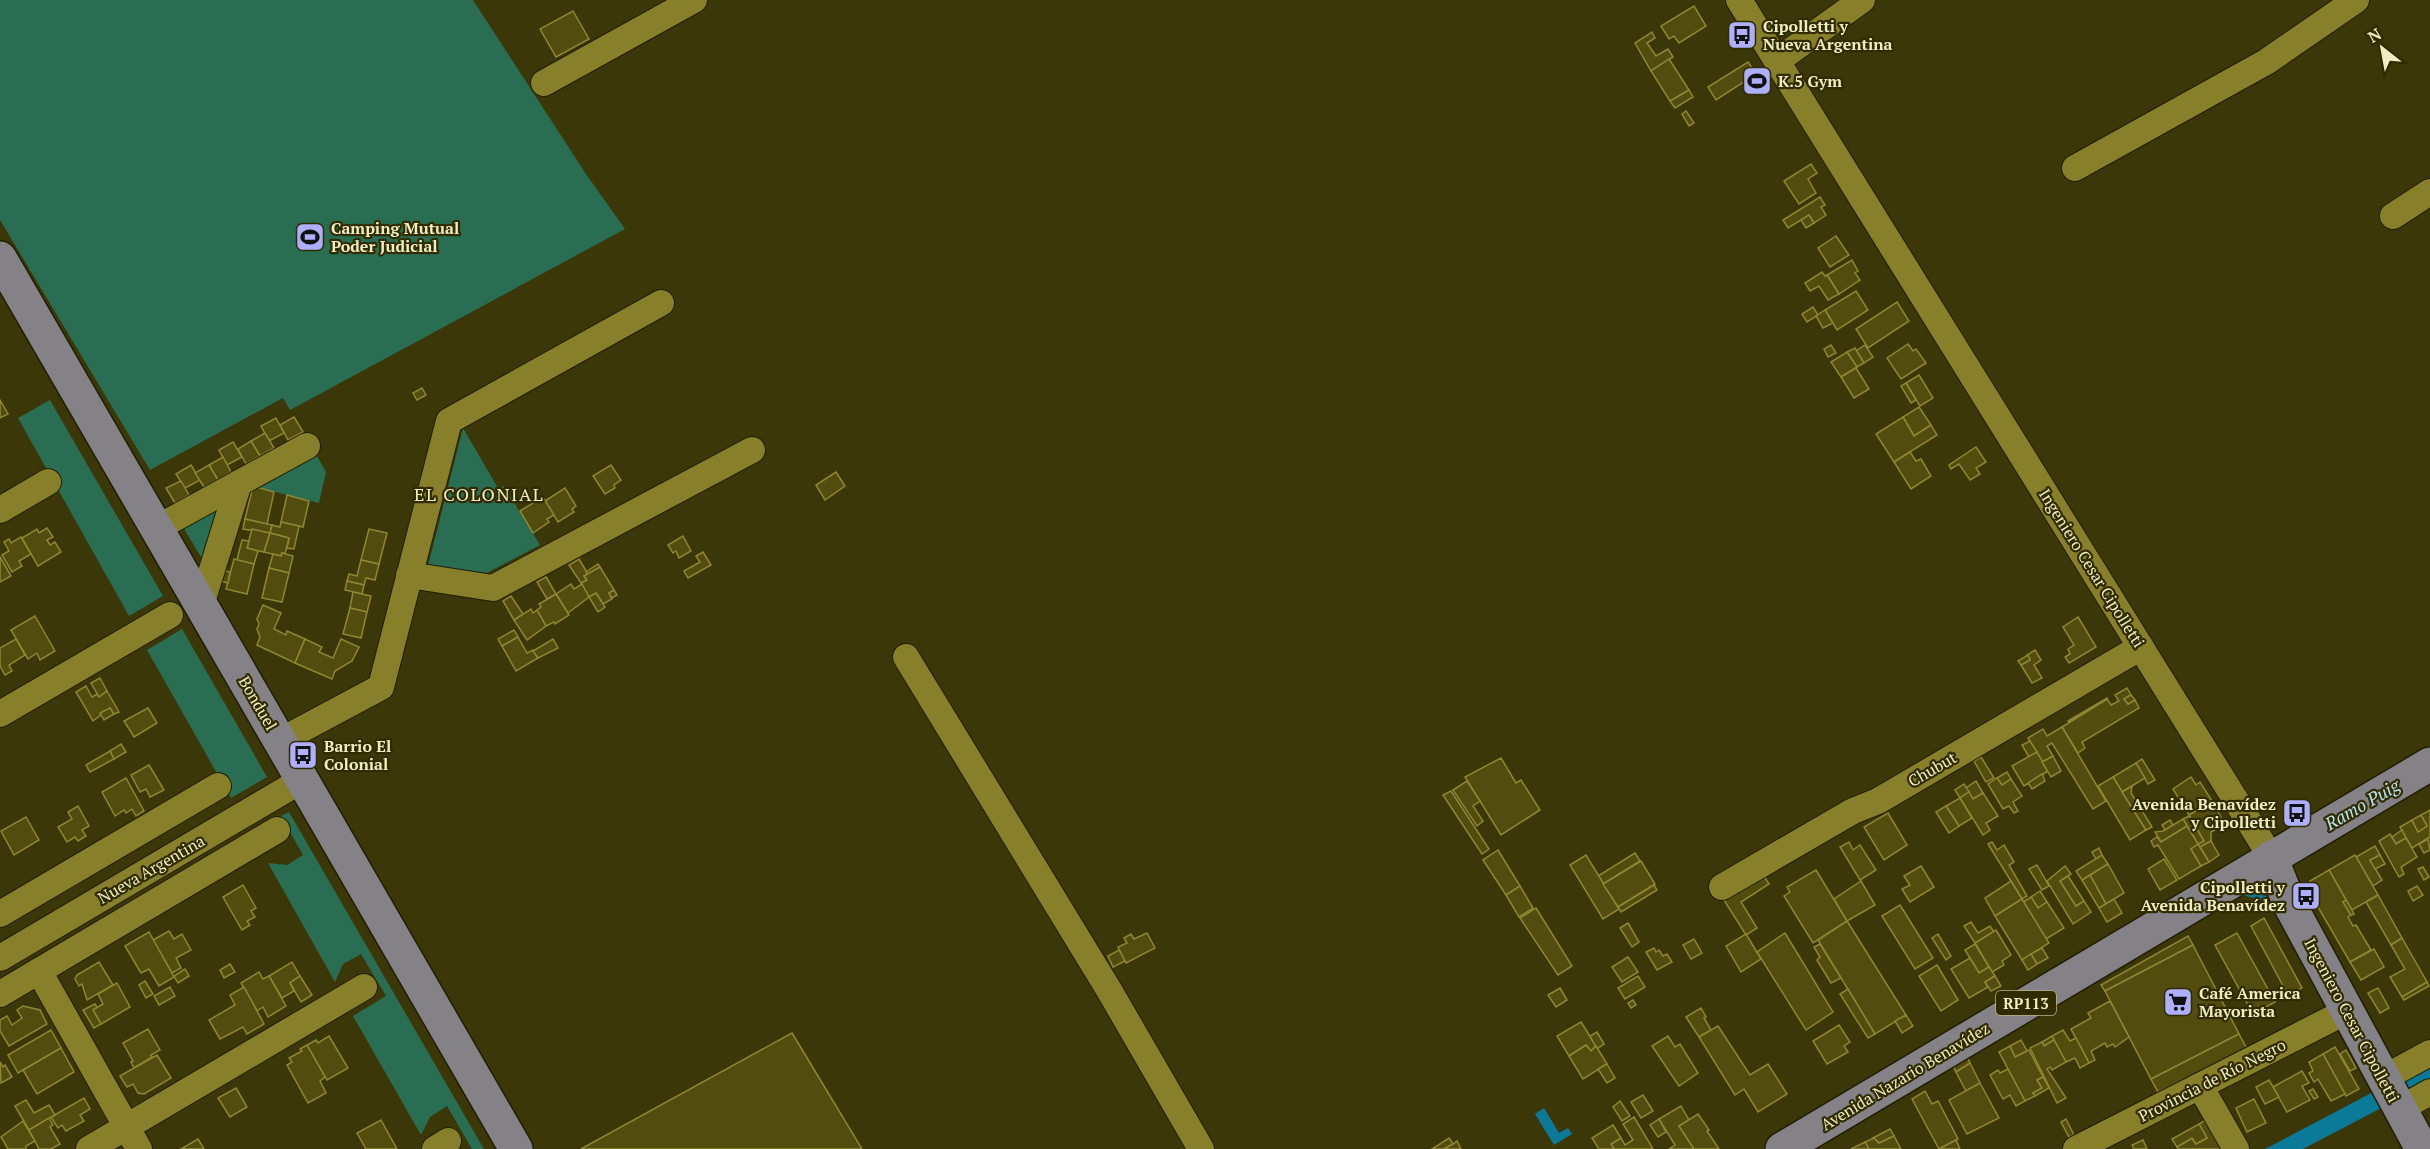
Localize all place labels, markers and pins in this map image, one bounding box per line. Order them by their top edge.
place label: Cipolletti y Nueva Argentina [1763,15,1893,55]
bus stop icon: Cipolletti y Nueva Argentina [1726,19,1758,51]
sports icon: K.5 Gym [1741,65,1773,97]
place label: K.5 Gym [1778,70,1842,92]
place label: Camping Mutual Poder Judicial [331,217,459,257]
sports icon: Camping Mutual Poder Judicial [294,221,326,253]
place label: Barrio El Colonial [324,735,391,775]
bus stop icon: Barrio El Colonial [287,739,319,771]
place label: Avenida Benavídez y Cipolletti [2132,793,2276,833]
bus stop icon: Avenida Benavídez y Cipolletti [2281,797,2313,829]
place label: Cipolletti y Avenida Benavídez [2141,876,2286,916]
bus stop icon: Cipolletti y Avenida Benavídez [2290,880,2322,912]
place label: Café America Mayorista [2199,982,2301,1022]
supermarket icon: Café America Mayorista [2162,986,2194,1018]

